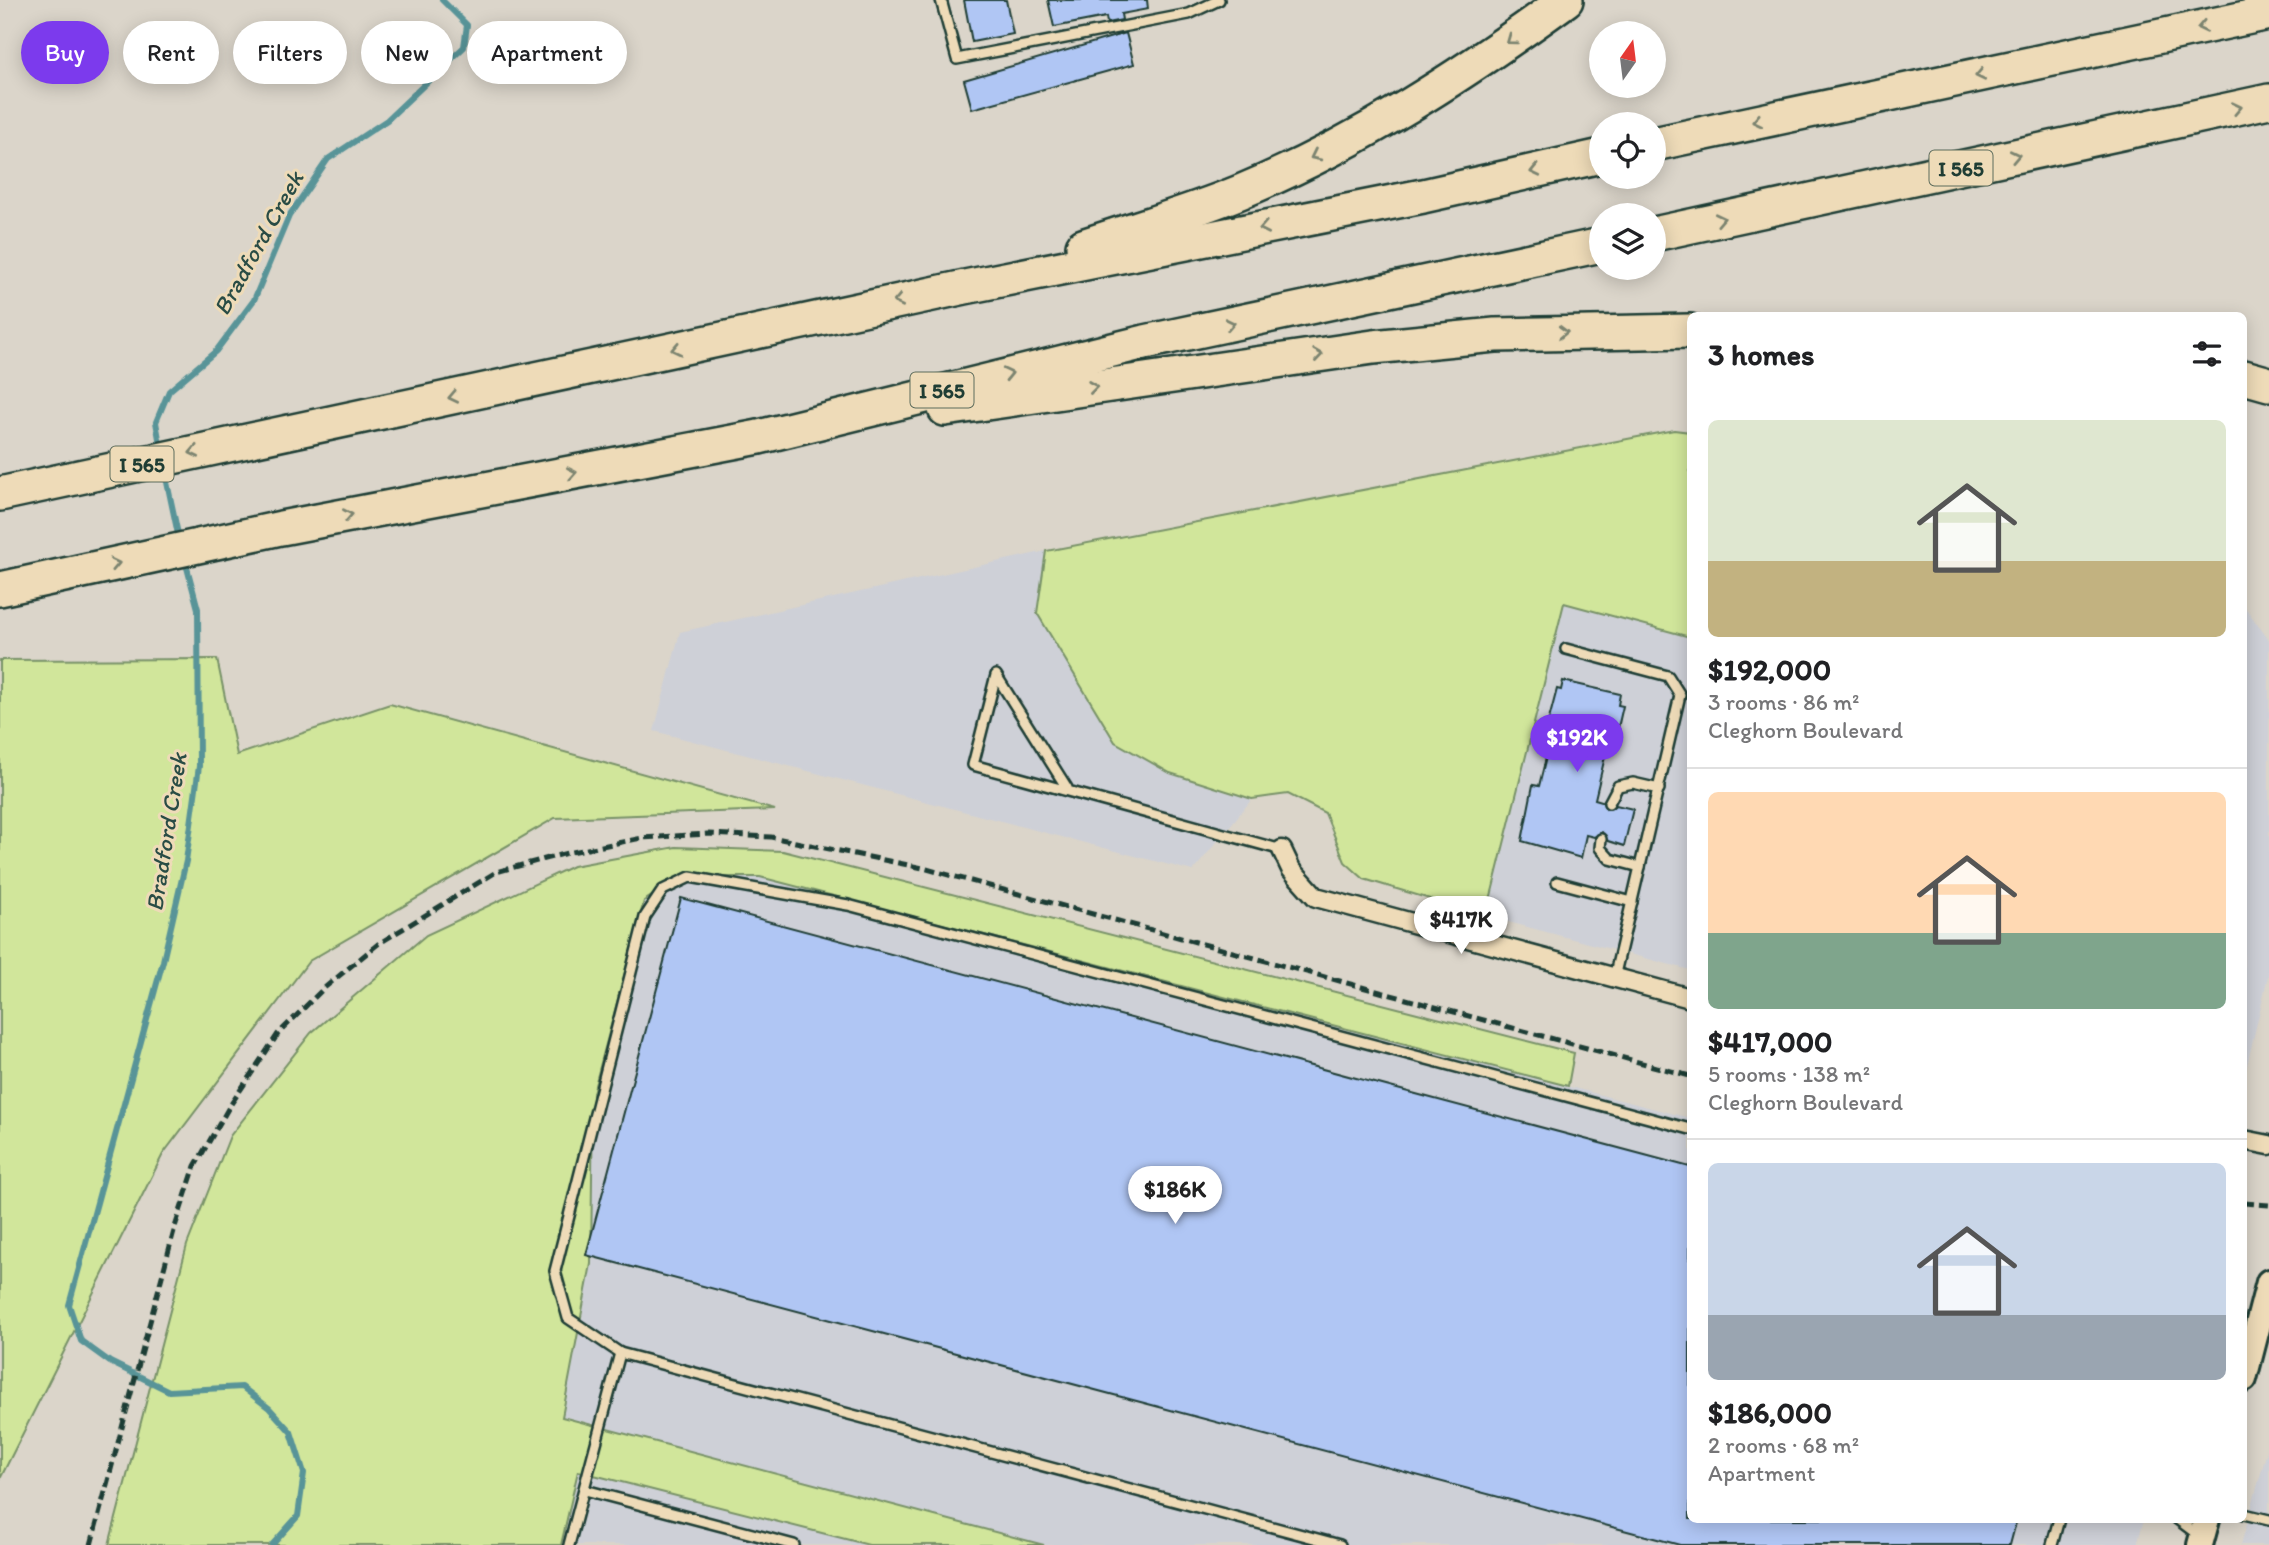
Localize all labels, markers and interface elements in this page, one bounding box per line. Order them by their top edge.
one-way arrow [2196,19,2208,34]
chip: Buy [21,21,109,84]
chip: Rent [123,21,219,84]
chip: Filters [233,21,347,84]
chip: New [361,21,453,84]
chip: Apartment [467,21,627,84]
north arrow [1589,21,1666,98]
map controls [1589,21,1666,280]
one-way arrow [1506,32,1519,44]
one-way arrow [1974,67,1986,81]
one-way arrow [2231,102,2243,117]
button: locate [1589,112,1666,189]
one-way arrow [1751,113,1763,128]
one-way arrow [1310,148,1323,162]
road number: I 565 [1930,150,1993,186]
one-way arrow [2009,150,2021,165]
one-way arrow [1529,162,1541,177]
water label: Bradford Creek [207,165,310,320]
button: layers [1589,203,1666,280]
one-way arrow [1714,213,1726,228]
one-way arrow [1258,219,1270,234]
one-way arrow [892,293,904,308]
one-way arrow [1224,317,1236,332]
one-way arrow [1558,325,1569,340]
icon: filters [2188,335,2226,373]
text: 3 homes [1708,336,1815,373]
one-way arrow [670,341,682,356]
one-way arrow [1312,348,1324,363]
one-way arrow [1002,368,1014,382]
road number: I 565 [911,372,974,408]
one-way arrow [1087,379,1099,394]
one-way arrow [447,389,459,404]
one-way arrow [188,444,200,459]
road number: I 565 [110,447,174,482]
icon: home [1904,465,2030,591]
one-way arrow [566,466,578,481]
one-way arrow [342,508,354,523]
one-way arrow [109,558,121,572]
text: $192,000 [1708,651,1831,688]
text: 3 rooms · 86 m² [1708,688,1860,716]
pin: $192K [1528,714,1626,774]
text: Cleghorn Boulevard [1708,716,1903,744]
text: $192K [1546,723,1608,751]
water label: Bradford Creek [139,749,193,913]
icon: home [1904,837,2030,963]
pin: $417K [1412,897,1510,956]
text: $417K [1430,905,1492,933]
text: $417,000 [1708,1023,1833,1060]
text: 5 rooms · 138 m² [1708,1060,1870,1088]
text: Cleghorn Boulevard [1708,1088,1903,1116]
pin: $186K [1126,1166,1224,1226]
text: $186K [1144,1175,1206,1203]
icon: home [1904,1208,2030,1334]
text: $186,000 [1708,1394,1832,1431]
text: 2 rooms · 68 m² [1708,1431,1859,1459]
text: Apartment [1708,1459,1815,1487]

